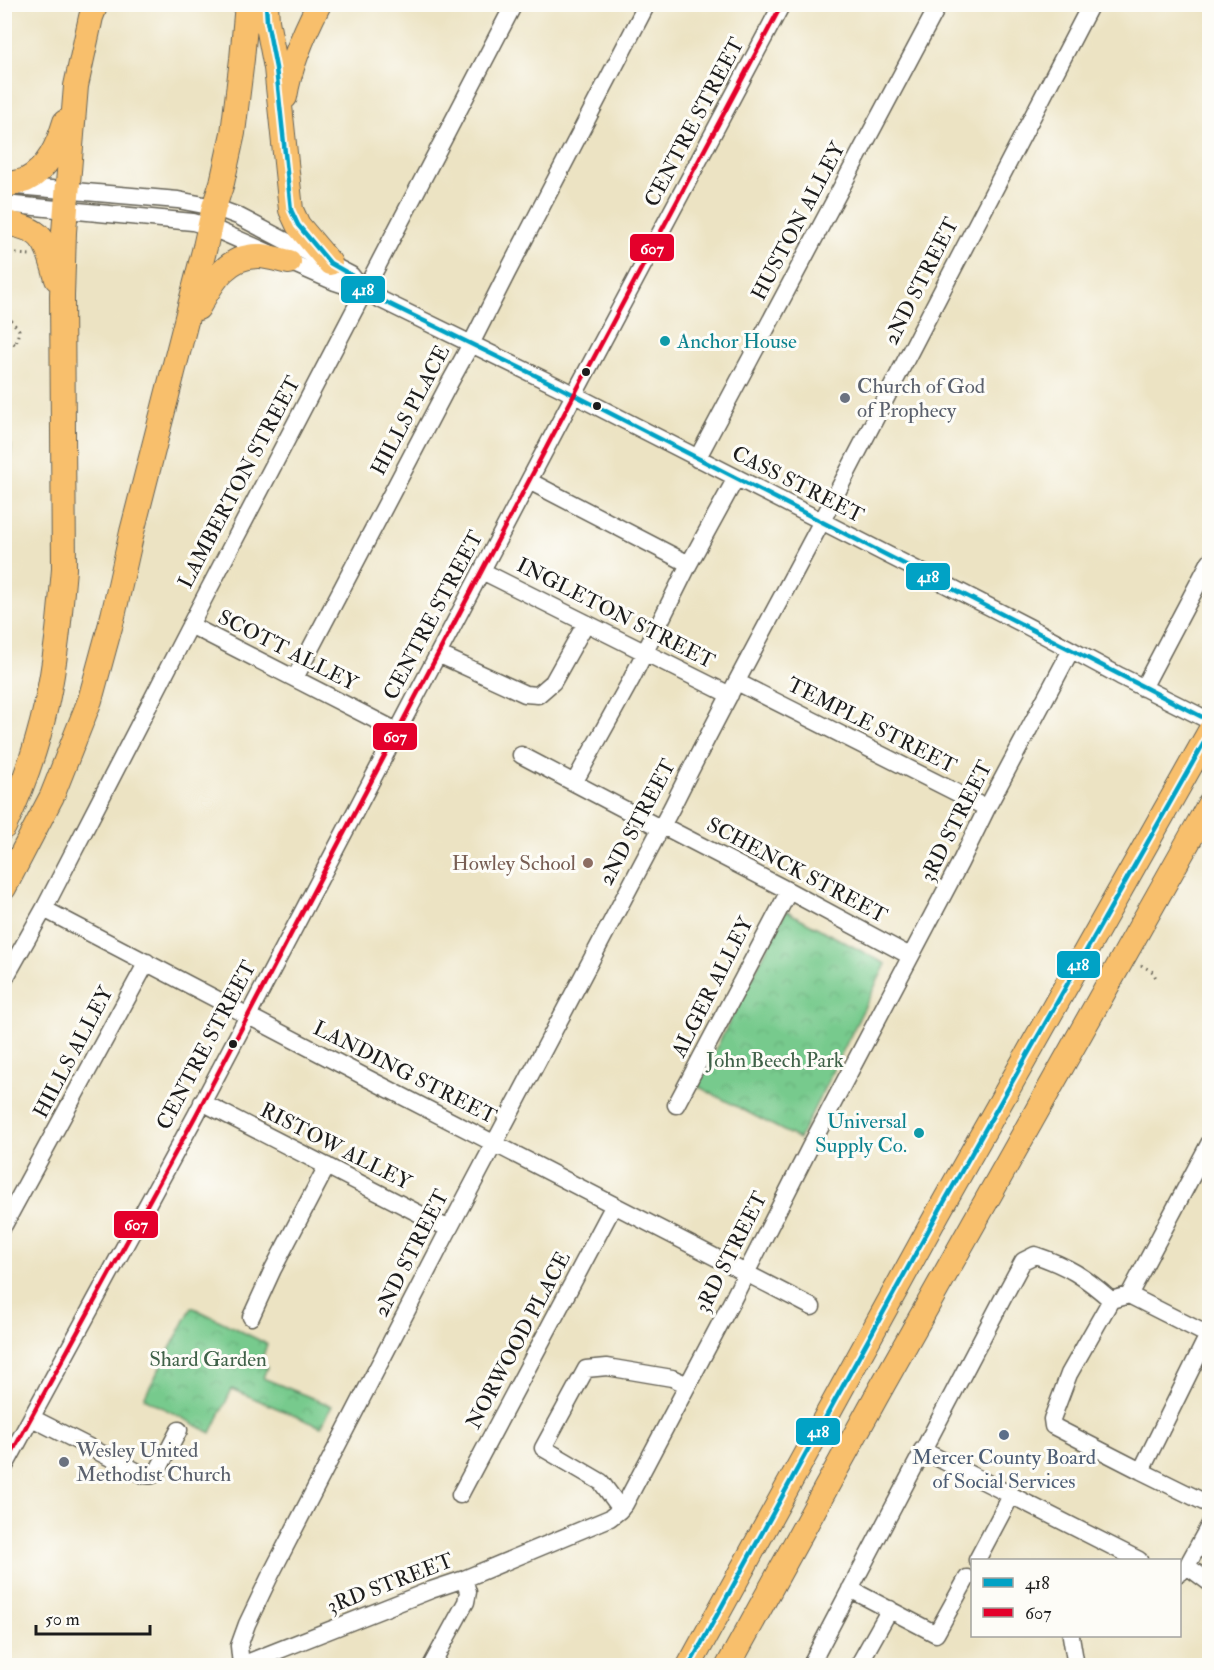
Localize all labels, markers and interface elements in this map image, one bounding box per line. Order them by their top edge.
street label: CENTRE STREET [638,33,751,211]
street label: HUSTON ALLEY [745,137,852,305]
street label: 2ND STREET [878,213,965,349]
line badge: 607 [629,233,675,262]
text: 607 [640,239,664,259]
line badge: 418 [340,275,386,304]
text: 418 [351,280,374,300]
place label: Anchor House [676,328,797,355]
marker: Anchor House [658,334,672,348]
street label: HILLS PLACE [365,340,456,480]
unlabelled marker [580,366,592,378]
street label: LAMBERTON STREET [172,371,307,593]
place label: Church of God of Prophecy [857,373,986,424]
marker: Church of God of Prophecy [838,391,852,405]
unlabelled marker [591,400,603,412]
street label: CASS STREET [727,440,869,529]
street label: CENTRE STREET [377,526,490,704]
street label: INGLETON STREET [512,552,720,675]
line badge: 418 [905,562,951,591]
text: 418 [916,567,939,587]
street label: SCOTT ALLEY [213,604,363,698]
street label: TEMPLE STREET [783,671,961,780]
line badge: 607 [372,722,418,751]
text: 607 [383,727,407,747]
street label: 2ND STREET [593,754,682,890]
street label: 3RD STREET [914,756,999,887]
street label: SCHENCK STREET [702,811,892,930]
place label: Howley School [452,850,577,877]
marker: Howley School [581,856,595,870]
street label: ALGER ALLEY [665,912,760,1063]
line badge: 418 [1056,950,1101,979]
text: 418 [1066,955,1089,975]
street label: CENTRE STREET [150,956,263,1134]
street label: HILLS ALLEY [27,981,120,1123]
street label: LANDING STREET [309,1015,501,1130]
unlabelled marker [227,1038,239,1050]
park label: John Beech Park [705,1047,844,1074]
street label: RISTOW ALLEY [256,1097,417,1197]
place label: Universal Supply Co. [815,1108,908,1159]
marker: Universal Supply Co. [912,1126,926,1140]
street label: 2ND STREET [368,1185,455,1321]
street label: 3RD STREET [689,1187,774,1318]
line badge: 607 [113,1210,159,1239]
text: 607 [124,1215,148,1235]
street label: NORWOOD PLACE [460,1247,577,1434]
park label: Shard Garden [149,1346,267,1373]
line badge: 418 [795,1417,841,1446]
text: 418 [806,1422,829,1442]
marker: Mercer County Board of Social Services [997,1428,1011,1442]
place label: Wesley United Methodist Church [75,1437,231,1488]
place label: Mercer County Board of Social Services [912,1444,1097,1495]
marker: Wesley United Methodist Church [57,1455,71,1469]
street label: 3RD STREET [323,1547,457,1620]
legend [971,1559,1181,1637]
text: 418 [1025,1572,1050,1595]
scale bar [36,1598,150,1636]
text: 607 [1025,1602,1052,1625]
text: 50 m [45,1608,80,1631]

